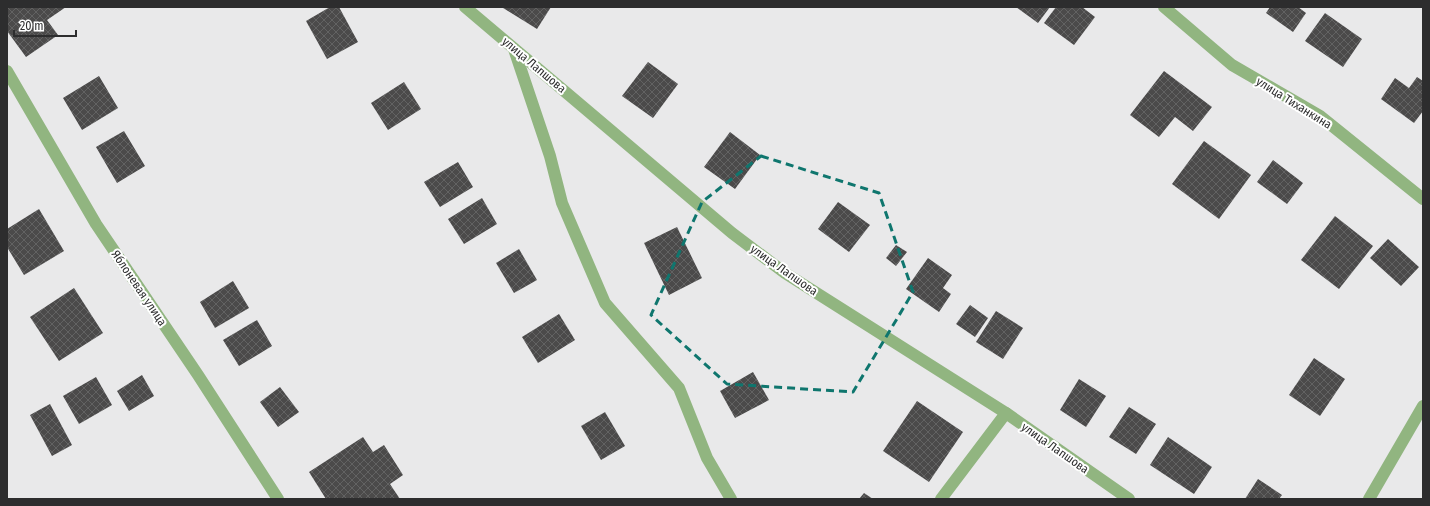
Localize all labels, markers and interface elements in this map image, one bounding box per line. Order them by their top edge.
scale bar [14,12,76,38]
text: 20 m [20,19,44,33]
street label: улица Лапшова [499,34,569,96]
street label: улица Тиханкина [1254,74,1334,132]
street label: улица Лапшова [748,242,820,298]
street label: Яблоневая улица [109,248,170,329]
street label: улица Лапшова [1019,420,1091,476]

